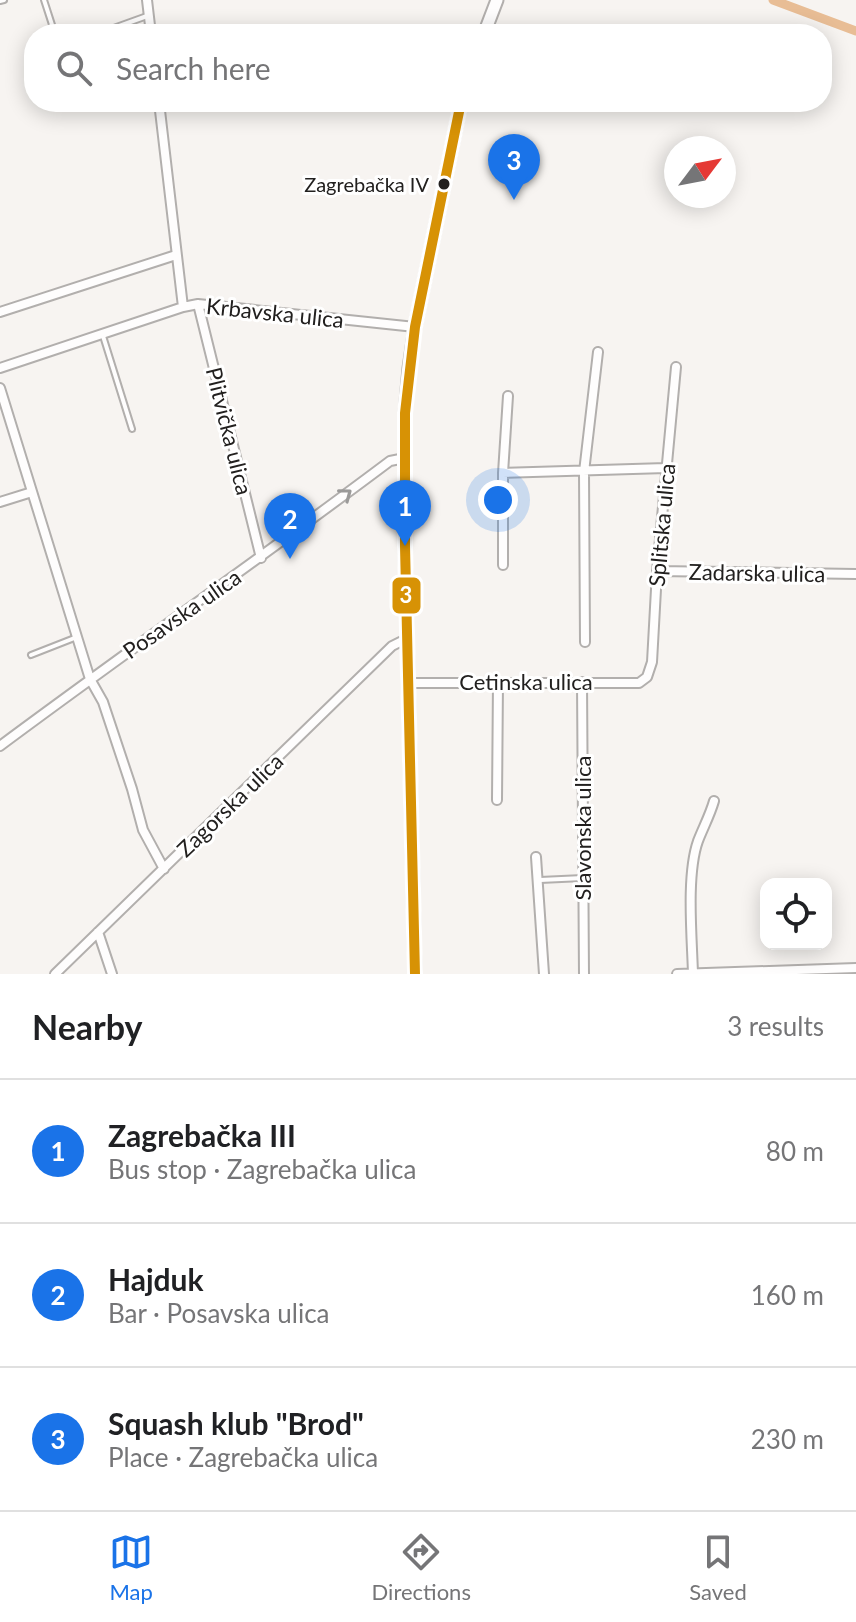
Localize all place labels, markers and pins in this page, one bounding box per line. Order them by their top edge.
pin: 3 [488,134,540,200]
place label: Zagrebačka IV [304,172,429,196]
marker: Zagrebačka IV [436,176,452,192]
pin: 1 [379,480,431,546]
pin: 2 [264,493,316,559]

